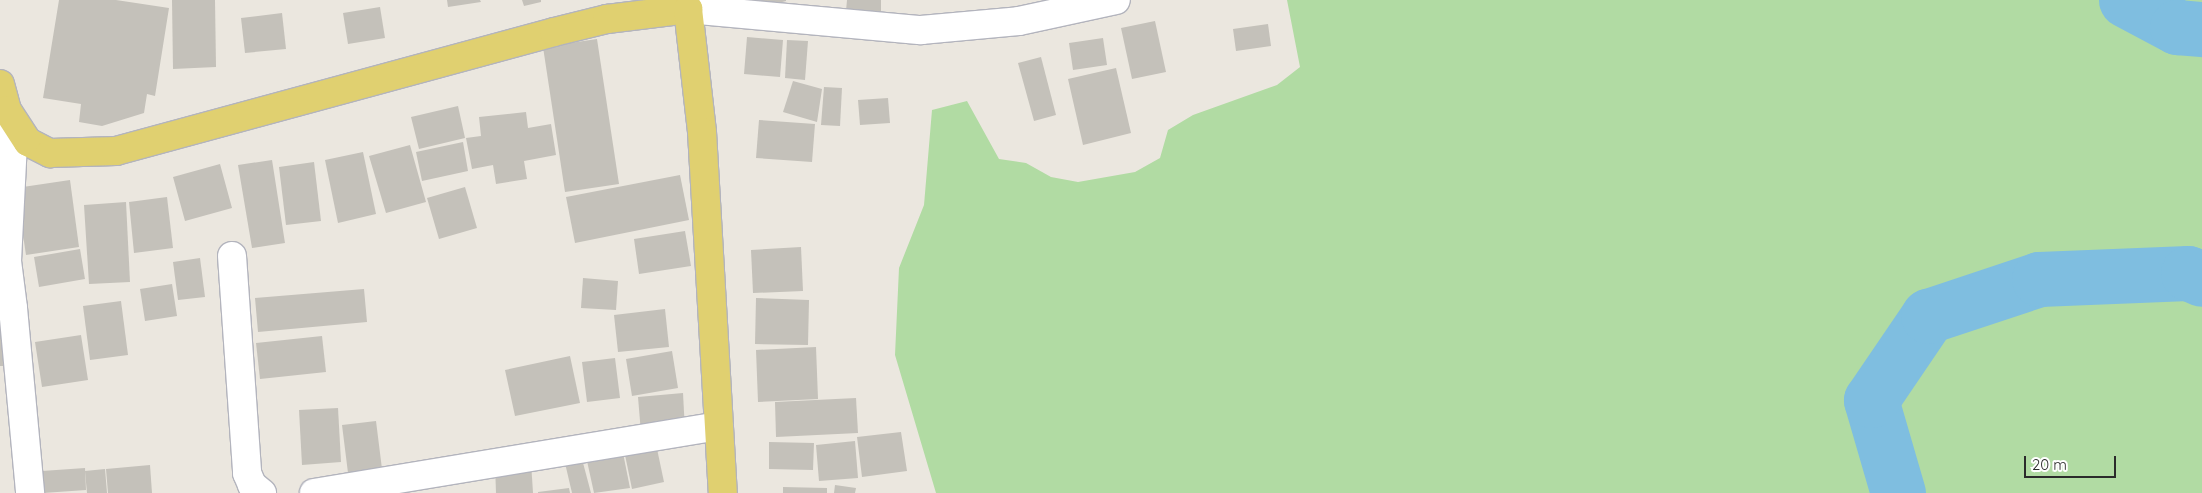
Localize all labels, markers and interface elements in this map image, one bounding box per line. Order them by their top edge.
scale bar [2027,446,2120,478]
text: 20 m [2032,455,2067,474]

